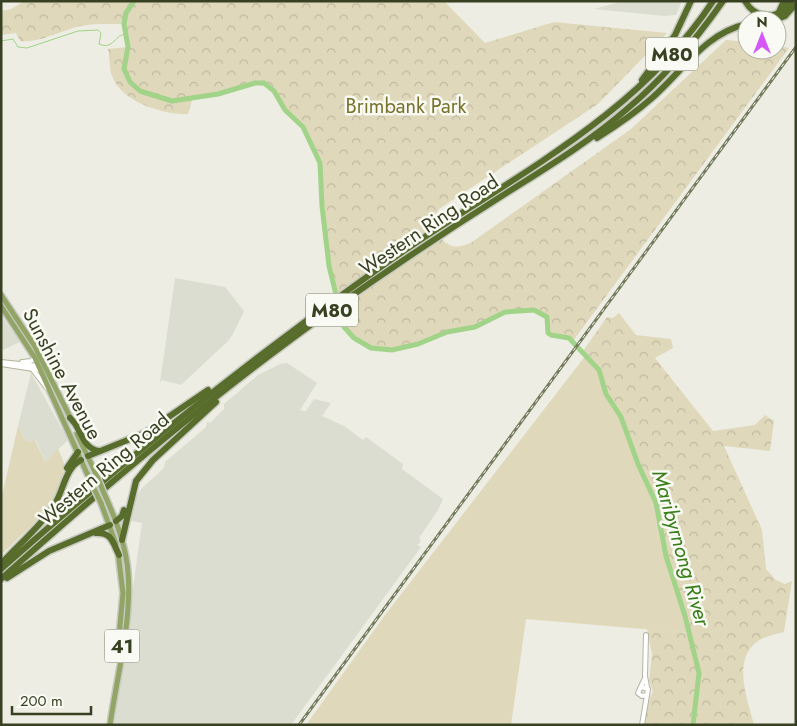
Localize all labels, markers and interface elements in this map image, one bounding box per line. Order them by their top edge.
north arrow [737,10,787,60]
text: N [756,12,768,32]
road number: M80 [646,38,698,70]
park label: Brimbank Park [346,92,467,121]
street label: Western Ring Road [354,168,504,282]
road number: M80 [306,294,358,326]
street label: Sunshine Avenue [15,303,109,445]
street label: Western Ring Road [32,406,176,532]
water label: Maribyrnong River [644,467,718,630]
road number: 41 [104,630,140,662]
scale bar [12,684,91,716]
text: 200 m [20,690,63,712]

